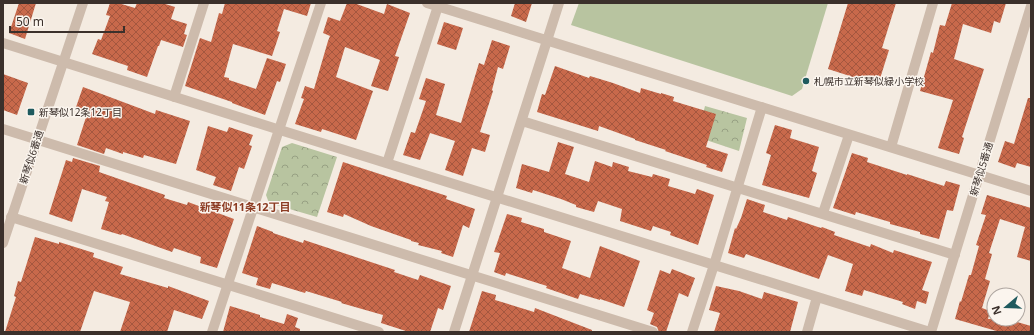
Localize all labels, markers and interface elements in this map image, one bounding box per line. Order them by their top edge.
scale bar [10,8,124,34]
text: 50 m [16,13,44,30]
place label: 札幌市立新琴似緑小学校 [814,74,924,88]
marker: 札幌市立新琴似緑小学校 [801,76,811,86]
place label: 新琴似12条12丁目 [39,105,122,119]
marker: 新琴似12条12丁目 [26,107,36,117]
street label: 新琴似6番通 [16,128,46,186]
street label: 新琴似5番通 [966,140,996,198]
district label: 新琴似11条12丁目 [199,199,291,214]
north arrow [986,287,1026,327]
text: N [988,304,1005,317]

